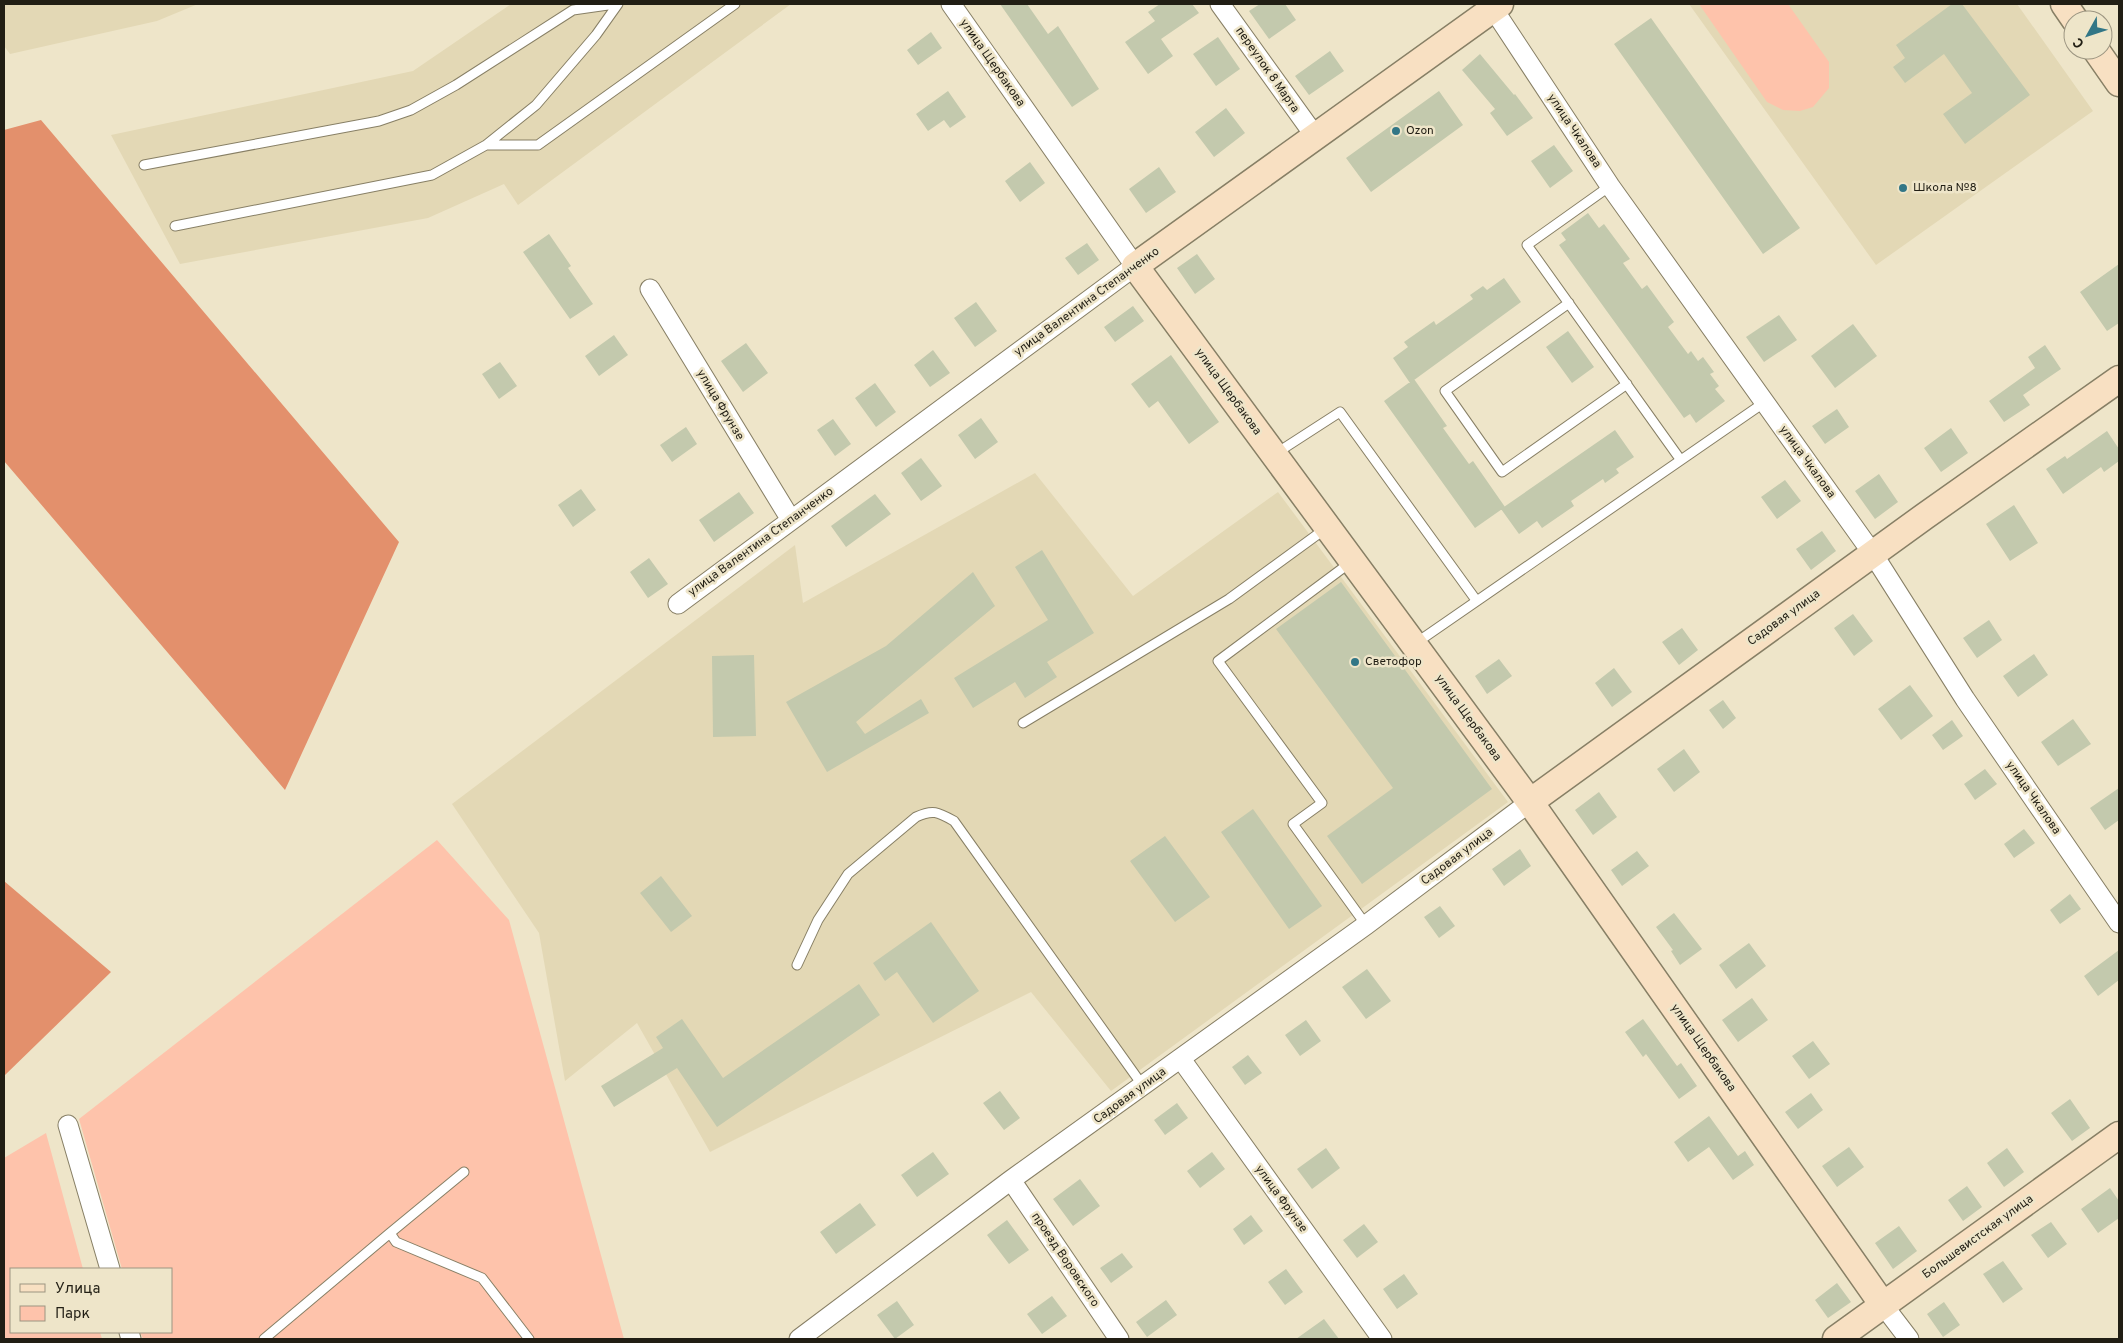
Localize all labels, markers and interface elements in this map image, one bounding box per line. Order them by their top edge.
north arrow [2063,10,2113,60]
street label: улица Щербакова [956,16,1028,110]
street label: переулок 8 Марта [1231,24,1303,116]
text: С [2070,33,2089,51]
street label: улица Чкалова [1543,91,1605,171]
place label: Ozon [1406,123,1434,139]
marker: Ozon [1390,125,1402,137]
place label: Школа №8 [1913,180,1977,196]
marker: Школа №8 [1897,182,1909,194]
street label: улица Валентина Степанченко [1011,244,1163,360]
street label: улица Щербакова [1191,345,1265,439]
street label: улица Фрунзе [693,367,747,443]
street label: улица Чкалова [1775,422,1839,502]
street label: улица Валентина Степанченко [685,484,837,600]
street label: Садовая улица [1744,586,1824,650]
place label: Светофор [1365,654,1422,670]
marker: Светофор [1349,656,1361,668]
street label: улица Щербакова [1431,671,1505,765]
street label: улица Чкалова [2002,758,2064,838]
street label: Садовая улица [1418,825,1496,889]
street label: улица Щербакова [1667,1001,1739,1095]
street label: Садовая улица [1090,1064,1170,1128]
street label: улица Фрунзе [1251,1162,1311,1236]
street label: Большевистская улица [1919,1191,2037,1283]
street label: проезд Воровского [1027,1210,1103,1311]
legend [10,1268,172,1333]
text: Улица [55,1280,100,1299]
text: Парк [55,1305,90,1324]

